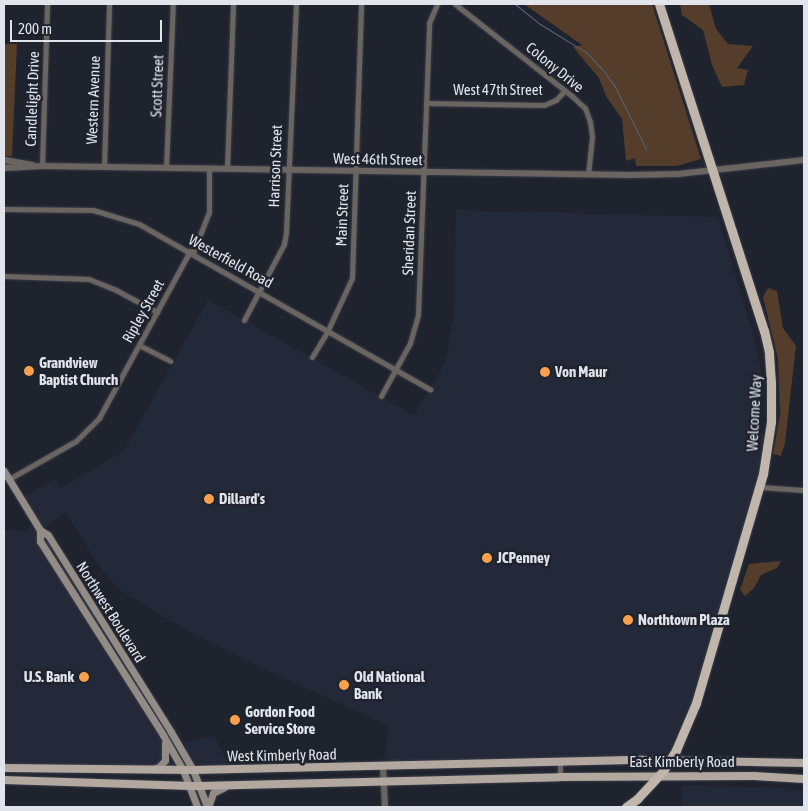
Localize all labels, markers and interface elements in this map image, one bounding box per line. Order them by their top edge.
scale bar [12,10,165,42]
text: 200 m [18,20,52,37]
street label: Colony Drive [522,38,588,96]
street label: Candlelight Drive [21,51,43,147]
street label: Scott Street [147,54,167,118]
street label: Western Avenue [82,55,104,145]
street label: West 47th Street [453,81,543,99]
street label: Harrison Street [265,124,285,208]
street label: West 46th Street [333,149,423,169]
street label: Main Street [332,183,352,247]
street label: Sheridan Street [399,190,419,276]
street label: Westerfield Road [186,230,276,292]
street label: Ripley Street [118,276,168,346]
place label: Grandview Baptist Church [39,353,118,388]
place label: Von Maur [555,363,607,381]
marker: Grandview Baptist Church [23,365,35,377]
marker: Von Maur [539,366,551,378]
street label: Welcome Way [743,374,765,452]
place label: Dillard's [219,490,265,508]
marker: Dillard's [203,493,215,505]
place label: JCPenney [497,549,550,567]
marker: JCPenney [481,552,493,564]
street label: Northwest Boulevard [73,558,149,666]
place label: Northtown Plaza [638,611,730,629]
marker: Northtown Plaza [622,614,634,626]
place label: Old National Bank [354,667,425,702]
place label: U.S. Bank [24,668,74,686]
marker: U.S. Bank [78,671,90,683]
marker: Old National Bank [338,679,350,691]
place label: Gordon Food Service Store [245,702,315,737]
marker: Gordon Food Service Store [229,714,241,726]
street label: West Kimberly Road [227,745,337,765]
street label: East Kimberly Road [629,753,735,771]

